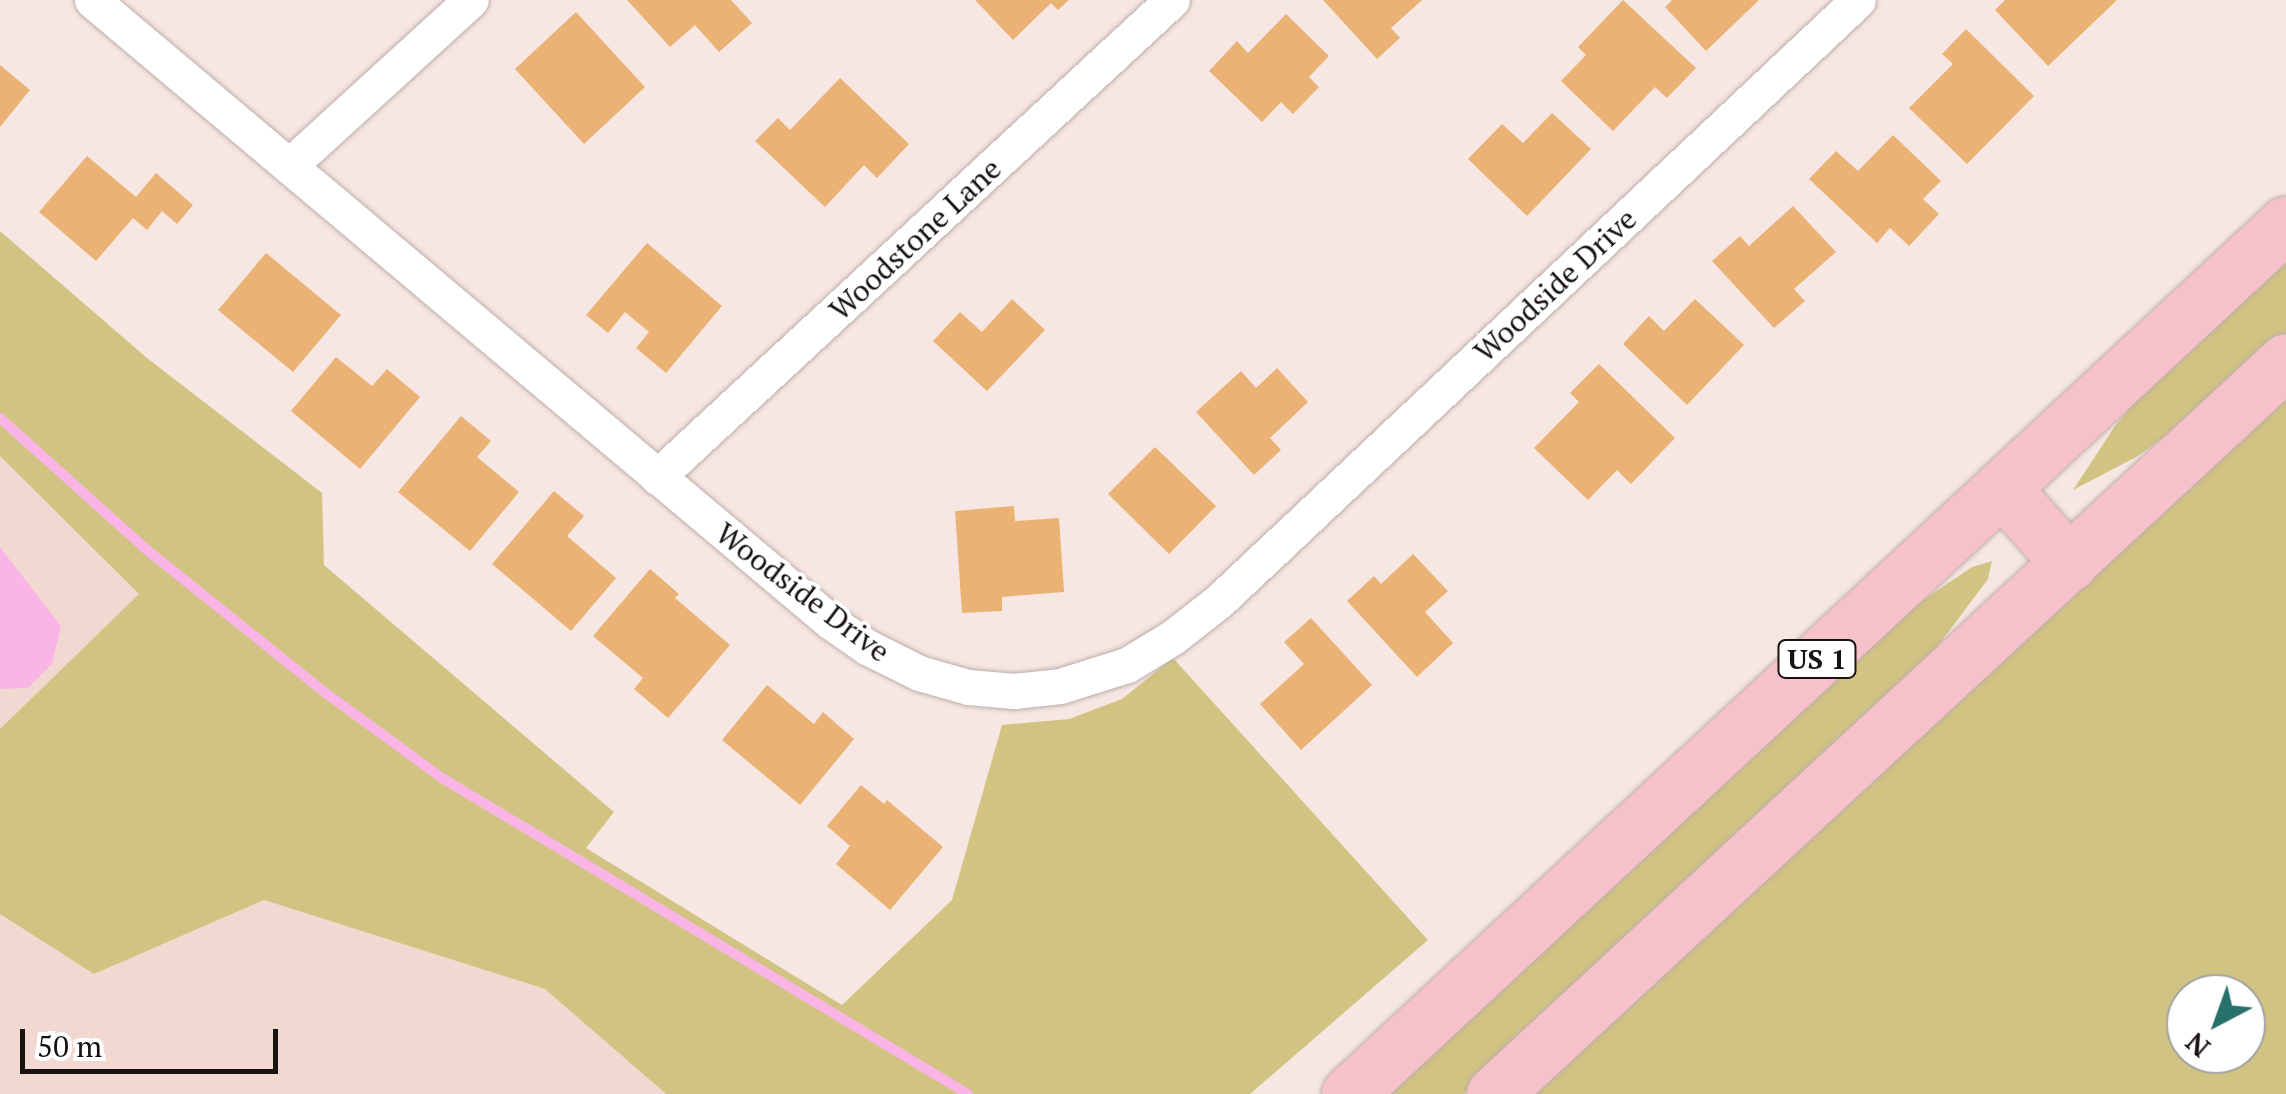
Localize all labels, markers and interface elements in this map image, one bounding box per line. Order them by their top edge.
street label: Woodstone Lane [822,150,1008,328]
street label: Woodside Drive [1466,201,1644,369]
street label: Woodside Drive [709,515,897,669]
road number: US 1 [1777,636,1857,682]
north arrow [2166,974,2266,1074]
scale bar [25,1009,282,1071]
text: N [2177,1025,2217,1066]
text: 50 m [37,1026,102,1066]

